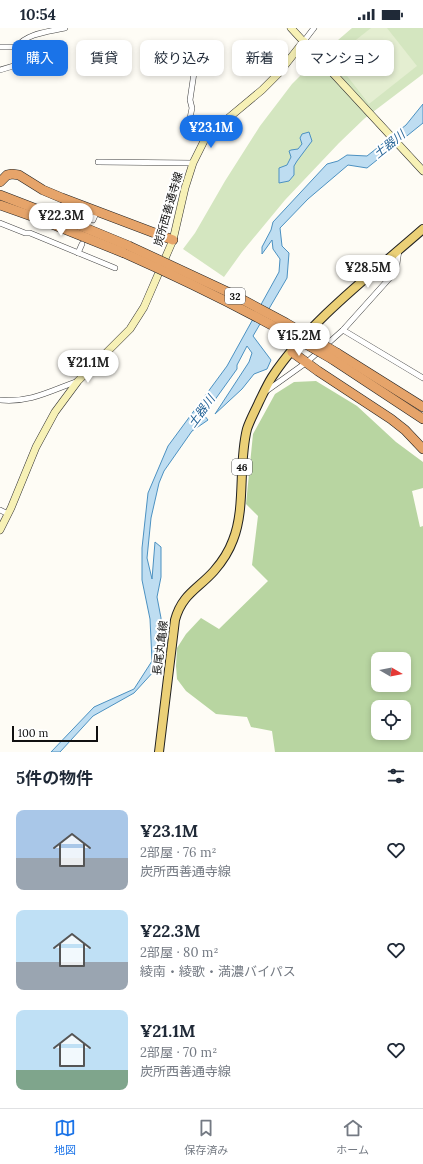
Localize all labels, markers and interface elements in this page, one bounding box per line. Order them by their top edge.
text: 10:54 [20,5,56,24]
chip: 購入 [12,40,68,76]
chip: 賃貸 [76,40,132,76]
chip: 絞り込み [140,40,224,76]
chip: 新着 [232,40,288,76]
chip: マンション [296,40,394,76]
pin: ¥23.1M [178,115,244,149]
text: ¥23.1M [189,119,233,136]
water label: 土器川 [370,126,409,161]
street label: 炭所西善通寺線 [151,170,185,248]
pin: ¥22.3M [28,203,94,237]
text: ¥22.3M [38,207,84,224]
pin: ¥28.5M [335,255,401,289]
text: ¥28.5M [345,259,391,276]
road number: 32 [225,288,245,304]
pin: ¥15.2M [266,323,332,357]
text: ¥15.2M [277,327,321,344]
pin: ¥21.1M [55,350,121,384]
text: ¥21.1M [67,354,109,371]
water label: 土器川 [184,390,219,430]
road number: 46 [232,459,252,475]
street label: 長尾丸亀線 [150,620,170,676]
north arrow [371,652,411,692]
map controls [371,652,411,740]
button: locate [371,700,411,740]
scale bar [12,724,98,743]
text: 100 m [18,726,48,740]
icon: filters [385,765,407,787]
text: 5件の物件 [16,767,93,789]
text: ¥23.1M [140,820,198,842]
icon: home [48,826,96,874]
icon: heart [385,839,407,861]
text: 2部屋 · 76 m² [140,844,217,861]
text: 炭所西善通寺線 [140,863,231,880]
text: ¥22.3M [140,920,200,942]
icon: home [48,926,96,974]
icon: heart [385,939,407,961]
text: 2部屋 · 80 m² [140,944,219,961]
text: 綾南・綾歌・満濃バイパス [140,963,296,980]
text: ¥21.1M [140,1020,196,1042]
icon: home [48,1026,96,1074]
icon: heart [385,1039,407,1061]
text: 2部屋 · 70 m² [140,1044,217,1061]
text: 炭所西善通寺線 [140,1063,231,1080]
tab: 地図 [54,1117,76,1157]
tab: 保存済み [184,1117,228,1157]
tab: ホーム [336,1117,369,1157]

